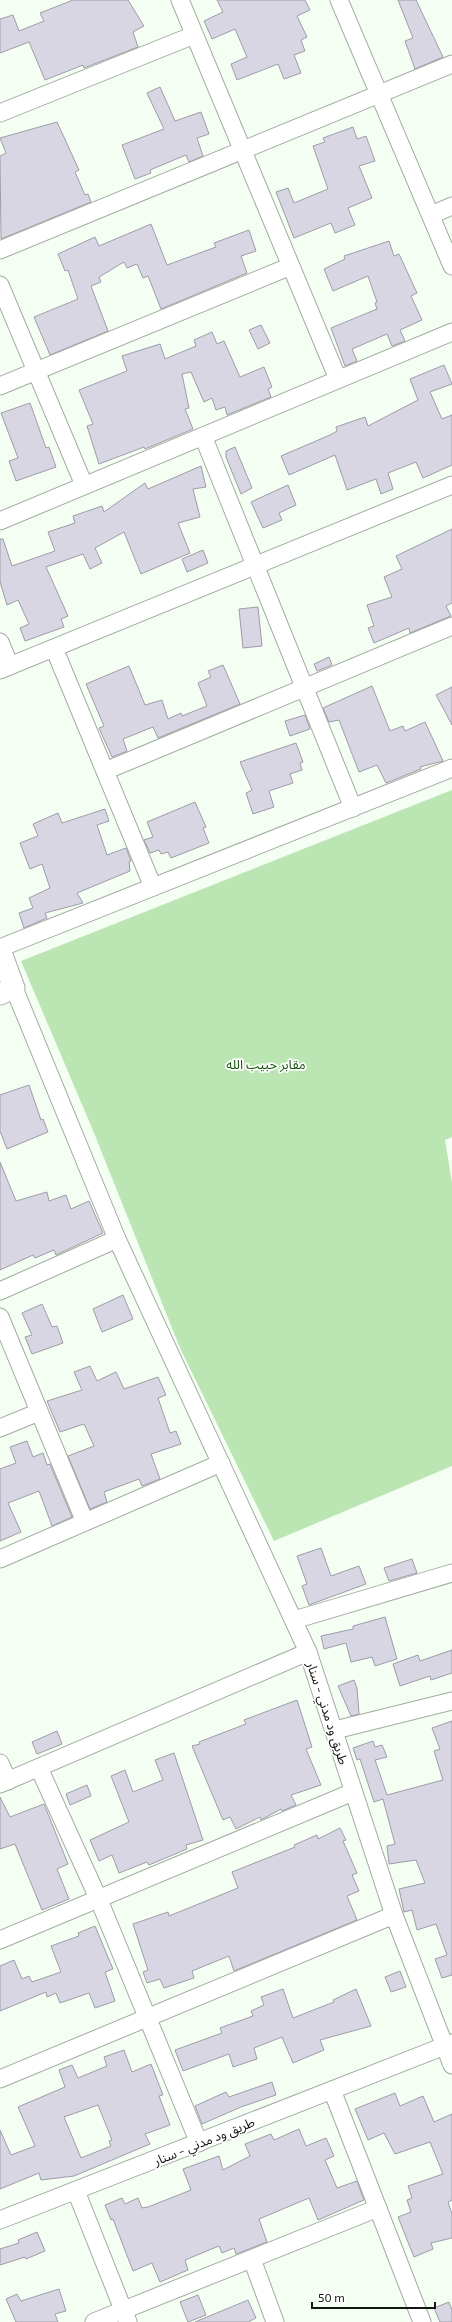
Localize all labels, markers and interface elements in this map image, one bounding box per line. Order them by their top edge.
park label: مقابر حبيب الله [226,1056,306,1072]
street label: طريق ود مدني - سنار [301,1659,352,1768]
street label: طريق ود مدني - سنار [150,2113,258,2172]
scale bar [312,2284,435,2310]
text: 50 m [318,2290,345,2304]

